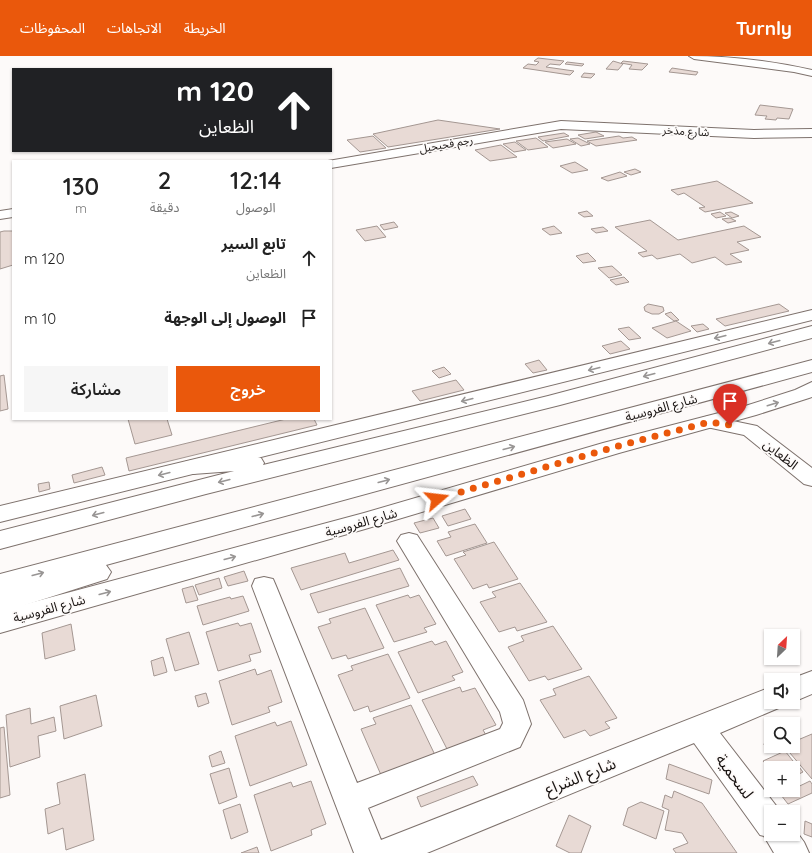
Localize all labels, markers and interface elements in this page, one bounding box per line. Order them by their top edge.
text: Turnly [736,16,792,40]
text: المحفوظات [20,19,85,37]
text: الاتجاهات [107,19,162,37]
text: الخريطة [184,19,226,37]
text: 120 m [176,73,254,108]
icon: ahead [268,84,320,136]
text: الظعاين [199,115,254,138]
street label: شارع مذخر [661,123,710,140]
street label: رجم فحيحيل [418,132,474,158]
text: 2 [158,165,171,195]
text: 12:14 [230,165,281,195]
text: 130 [63,171,99,201]
text: دقيقة [150,199,179,215]
text: الوصول [236,199,275,215]
text: m [75,200,87,216]
text: تابع السير [222,234,286,253]
icon: ahead [298,247,320,269]
text: 120 m [24,249,65,268]
text: الظعاين [246,265,286,281]
icon: arrive [298,307,320,329]
text: الوصول إلى الوجهة [164,308,286,327]
text: 10 m [24,309,56,328]
one-way arrow [714,334,727,342]
one-way arrow [768,338,781,346]
one-way arrow [587,365,600,373]
button: مشاركة [24,366,168,412]
button: خروج [176,366,320,412]
one-way arrow [642,372,655,379]
pin [713,384,747,425]
street label: شارع الفروسية [623,390,700,427]
icon: arrive [719,390,741,412]
one-way arrow [461,396,474,404]
one-way arrow [766,400,779,407]
street label: الظعاين [760,435,802,473]
one-way arrow [502,443,515,451]
one-way arrow [158,471,171,479]
one-way arrow [377,477,390,484]
one-way arrow [218,478,231,486]
position arrow [416,478,458,520]
street label: شارع الفروسية [323,504,400,543]
one-way arrow [92,511,105,519]
one-way arrow [251,511,264,518]
one-way arrow [224,554,237,561]
one-way arrow [31,570,44,577]
one-way arrow [98,589,111,596]
street label: شارع الفروسية [11,591,88,628]
north arrow [764,629,800,665]
map controls [764,629,800,841]
button: sound [764,673,800,709]
button: search [764,717,800,753]
street label: لسحمية [712,750,758,802]
street label: شارع الشراع [541,753,620,802]
button: + [764,761,800,797]
button: − [764,805,800,841]

